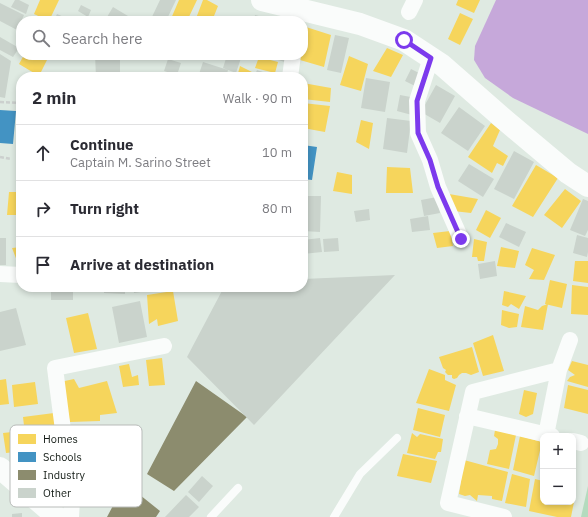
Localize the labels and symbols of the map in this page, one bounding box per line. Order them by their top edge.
route start [395,31,413,49]
route end [452,230,470,248]
legend [10,425,142,507]
text: Homes [43,432,78,446]
text: Schools [43,450,82,464]
text: Industry [43,468,86,482]
text: Other [43,486,71,500]

